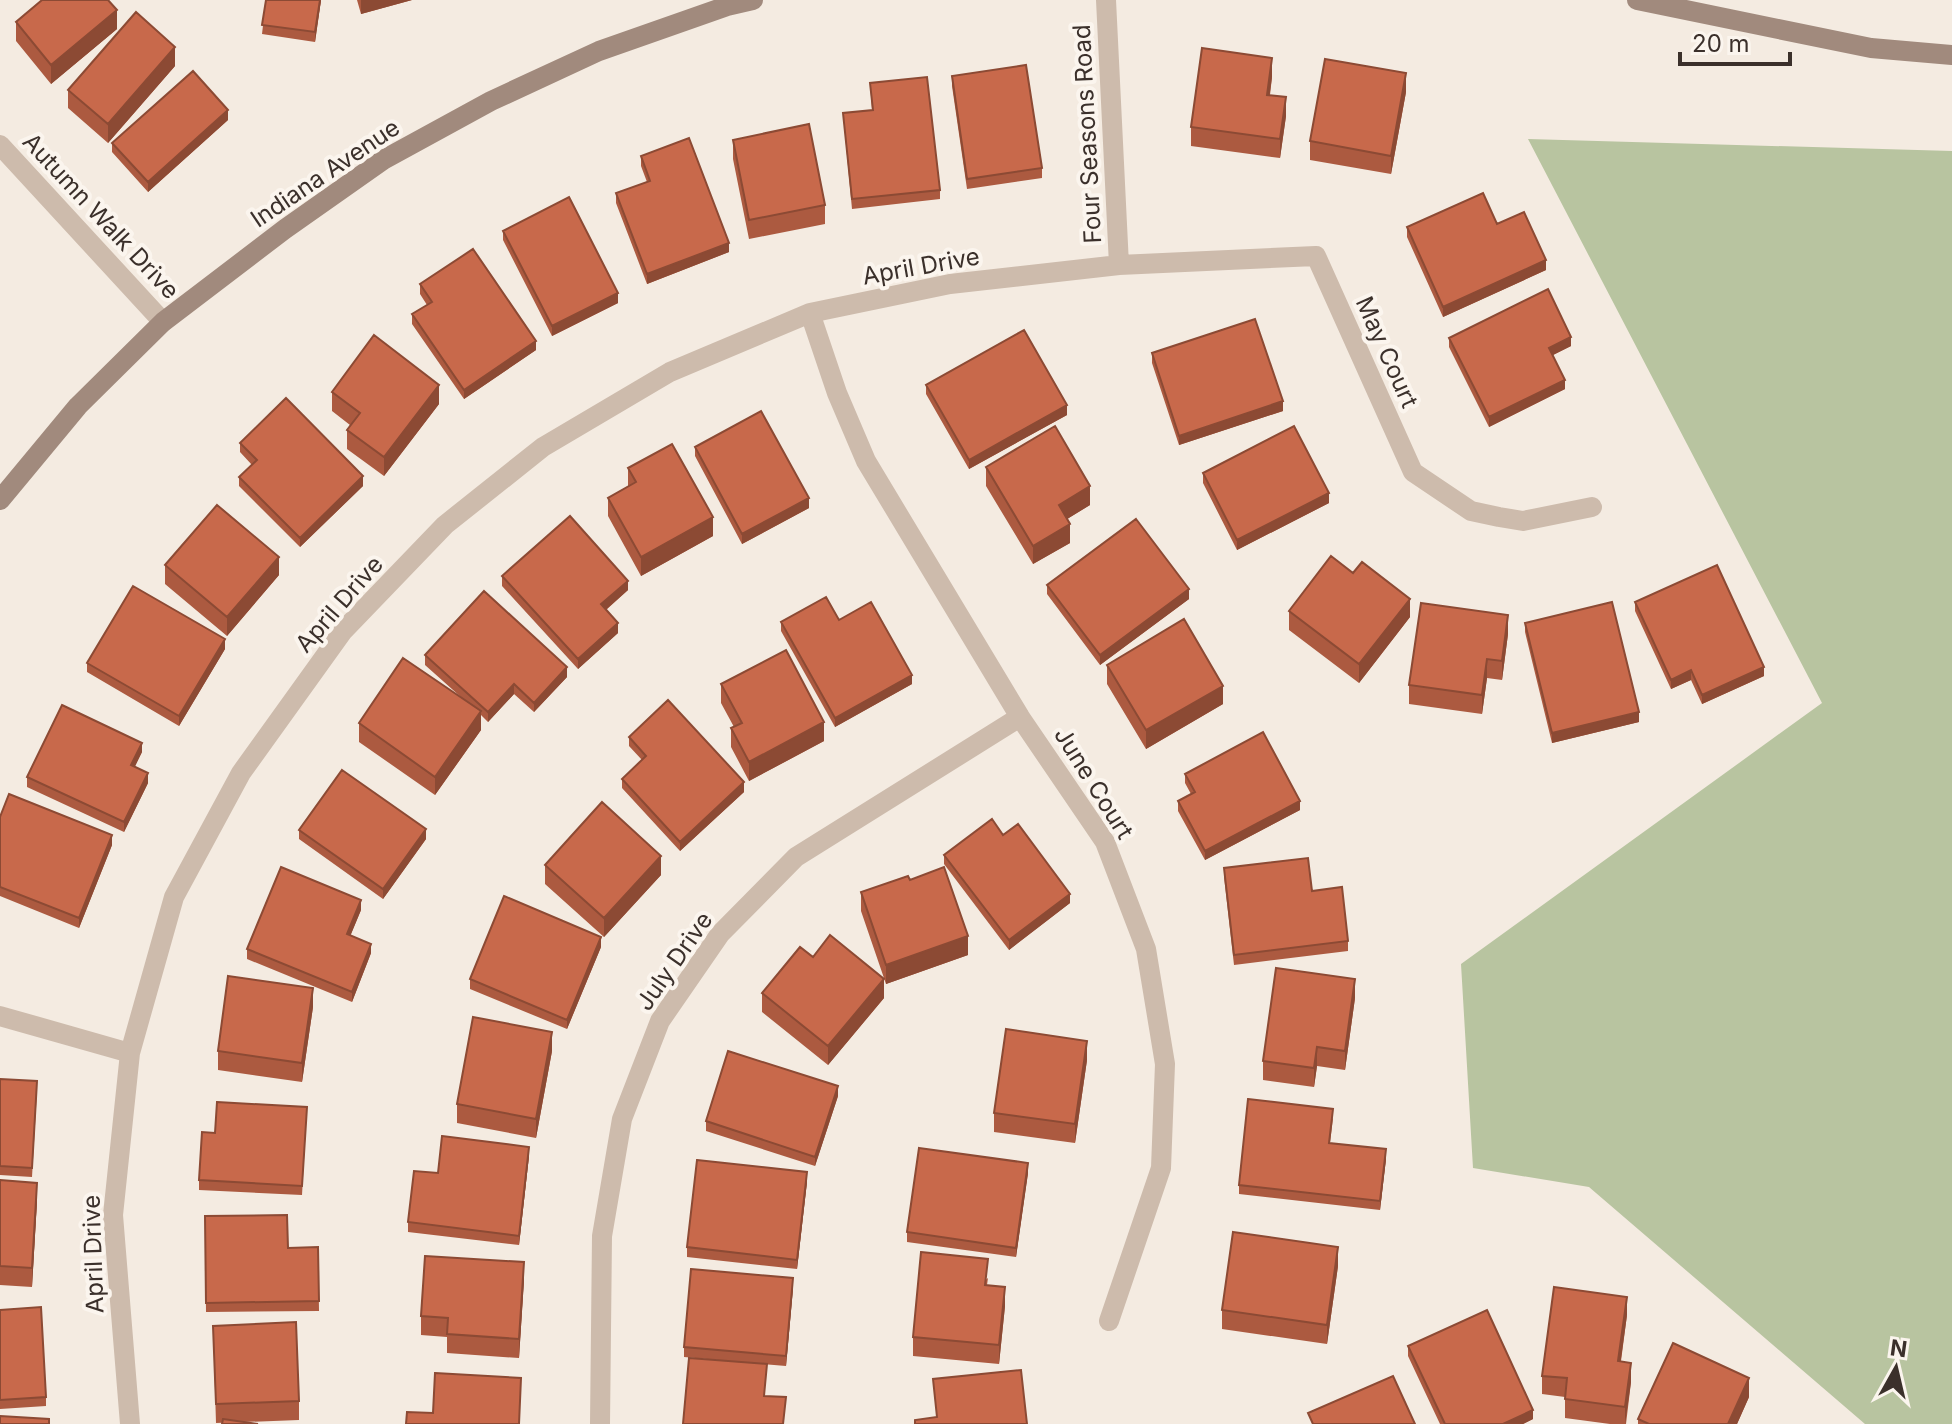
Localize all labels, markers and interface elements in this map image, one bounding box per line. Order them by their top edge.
scale bar [1680,16,1790,66]
street label: Four Seasons Road [1067,24,1107,244]
text: 20 m [1692,29,1750,58]
street label: Indiana Avenue [245,113,405,233]
street label: Autumn Walk Drive [17,127,185,305]
street label: April Drive [860,241,982,291]
street label: May Court [1350,292,1424,412]
street label: April Drive [289,550,389,658]
street label: June Court [1048,722,1140,844]
street label: July Drive [630,906,718,1016]
street label: April Drive [76,1194,110,1314]
north arrow [1856,1328,1936,1408]
text: N [1889,1334,1909,1362]

